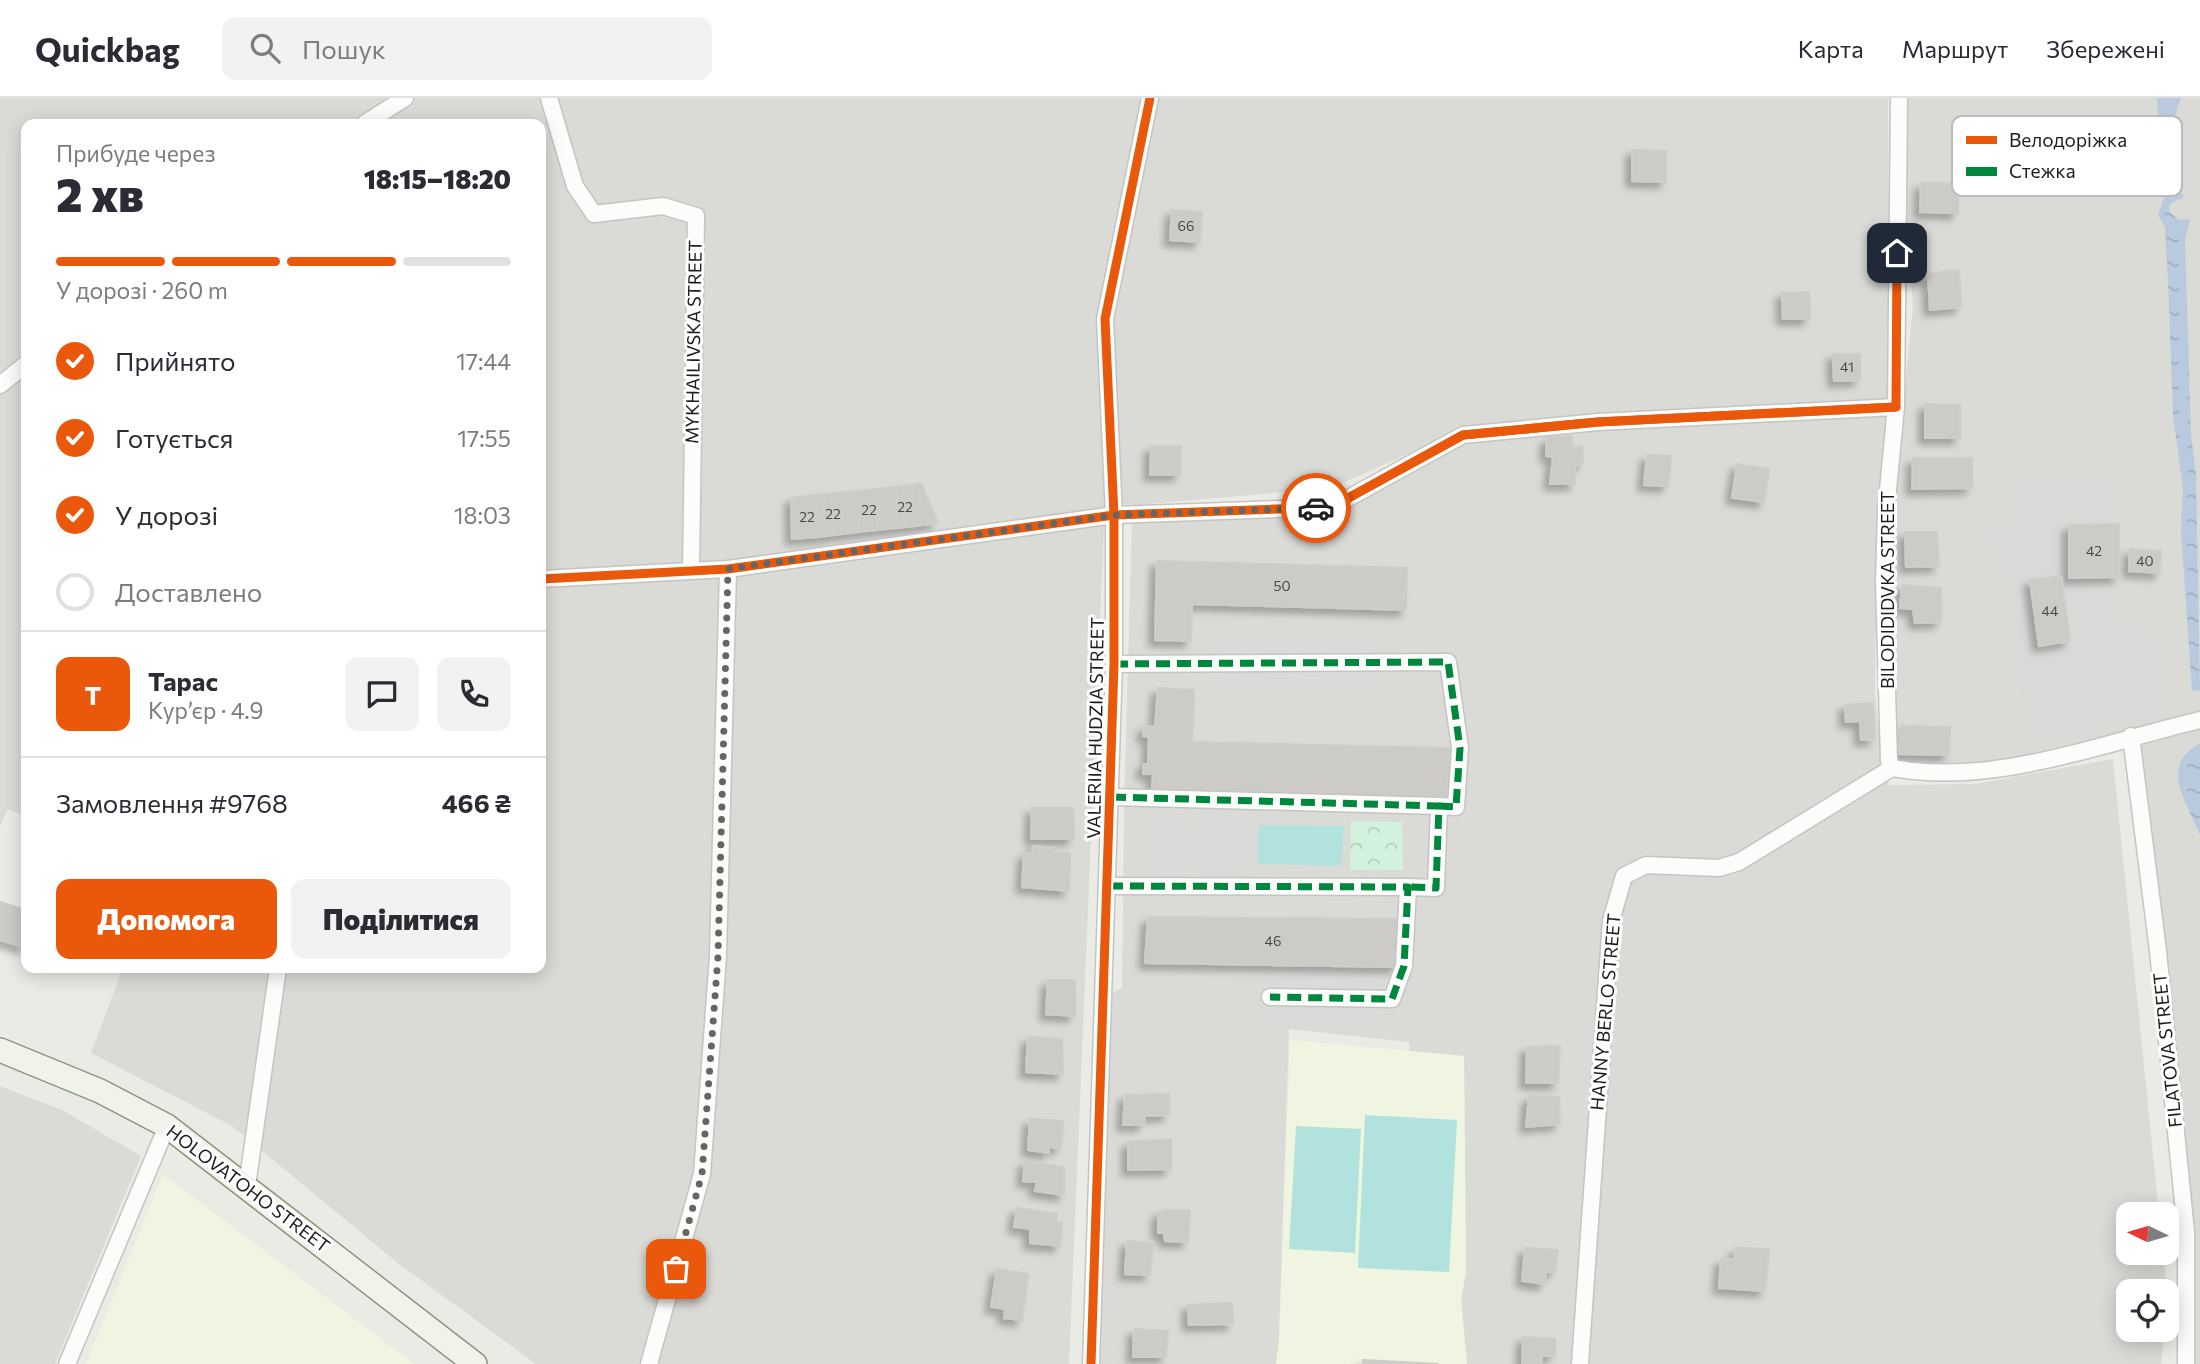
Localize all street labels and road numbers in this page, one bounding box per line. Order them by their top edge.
street label: MYKHAILIVSKA STREET [680,240,706,444]
street label: BILODIDIDVKA STREET [1876,491,1898,689]
street label: VALERIIA HUDZIA STREET [1082,617,1108,839]
street label: HANNY BERLO STREET [1585,913,1625,1111]
street label: FILATOVA STREET [2148,972,2186,1129]
street label: HOLOVATOHO STREET [163,1120,335,1257]

